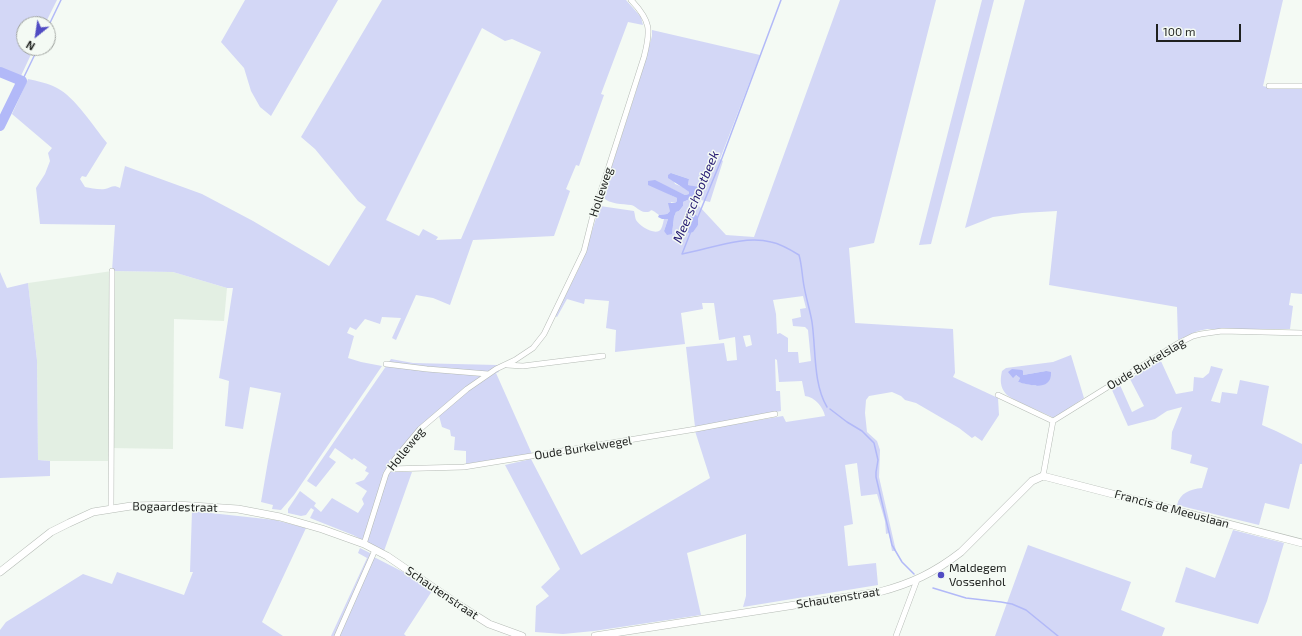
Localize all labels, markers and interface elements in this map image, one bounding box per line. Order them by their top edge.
north arrow [16,16,56,56]
scale bar [1158,16,1243,42]
text: 100 m [1163,24,1195,38]
text: N [24,38,37,54]
water label: Meerschootbeek [670,149,722,245]
street label: Holleweg [586,165,616,219]
street label: Oude Burkelslag [1104,335,1188,393]
street label: Holleweg [384,424,428,474]
street label: Oude Burkelwegel [533,433,633,463]
street label: Francis de Meeuslaan [1113,487,1231,531]
street label: Bogaardestraat [132,499,218,515]
place label: Maldegem Vossenhol [949,561,1007,589]
street label: Schautenstraat [403,563,481,623]
marker: Maldegem Vossenhol [936,570,946,580]
street label: Schautenstraat [795,584,881,612]

